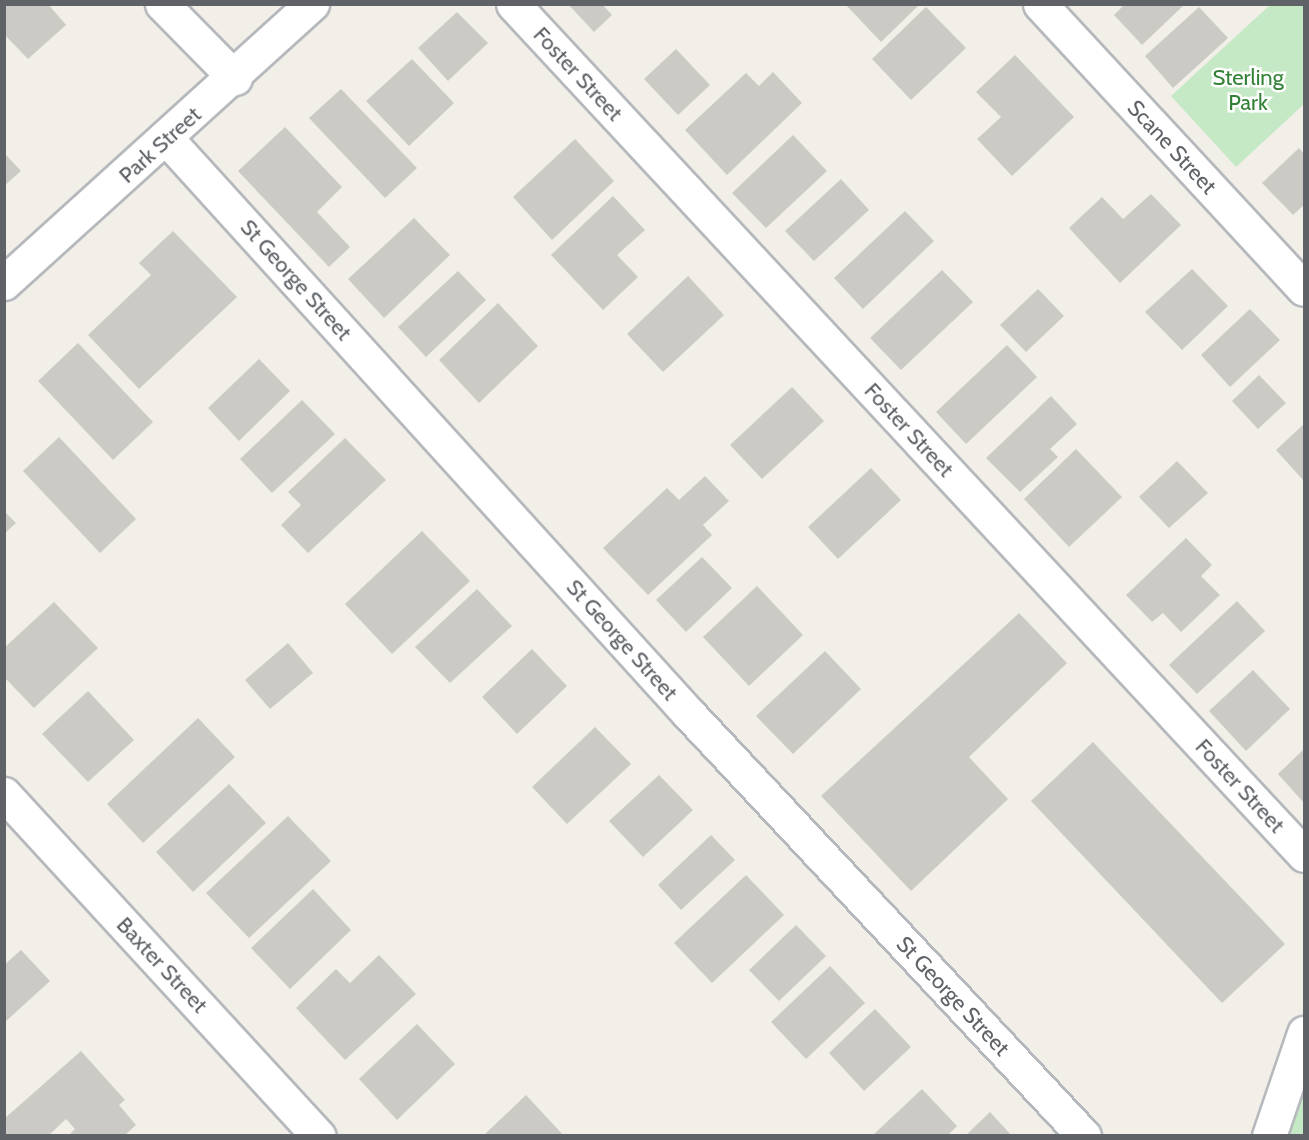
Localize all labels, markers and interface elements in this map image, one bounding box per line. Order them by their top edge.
street label: Foster Street [528,22,628,126]
park label: Sterling Park [1212,64,1284,116]
street label: Scane Street [1122,95,1222,199]
street label: Park Street [114,101,206,189]
street label: St George Street [235,214,357,346]
street label: Foster Street [859,378,959,482]
street label: St George Street [561,574,683,706]
street label: Foster Street [1190,734,1290,838]
street label: Baxter Street [111,912,213,1018]
street label: St George Street [891,931,1015,1061]

